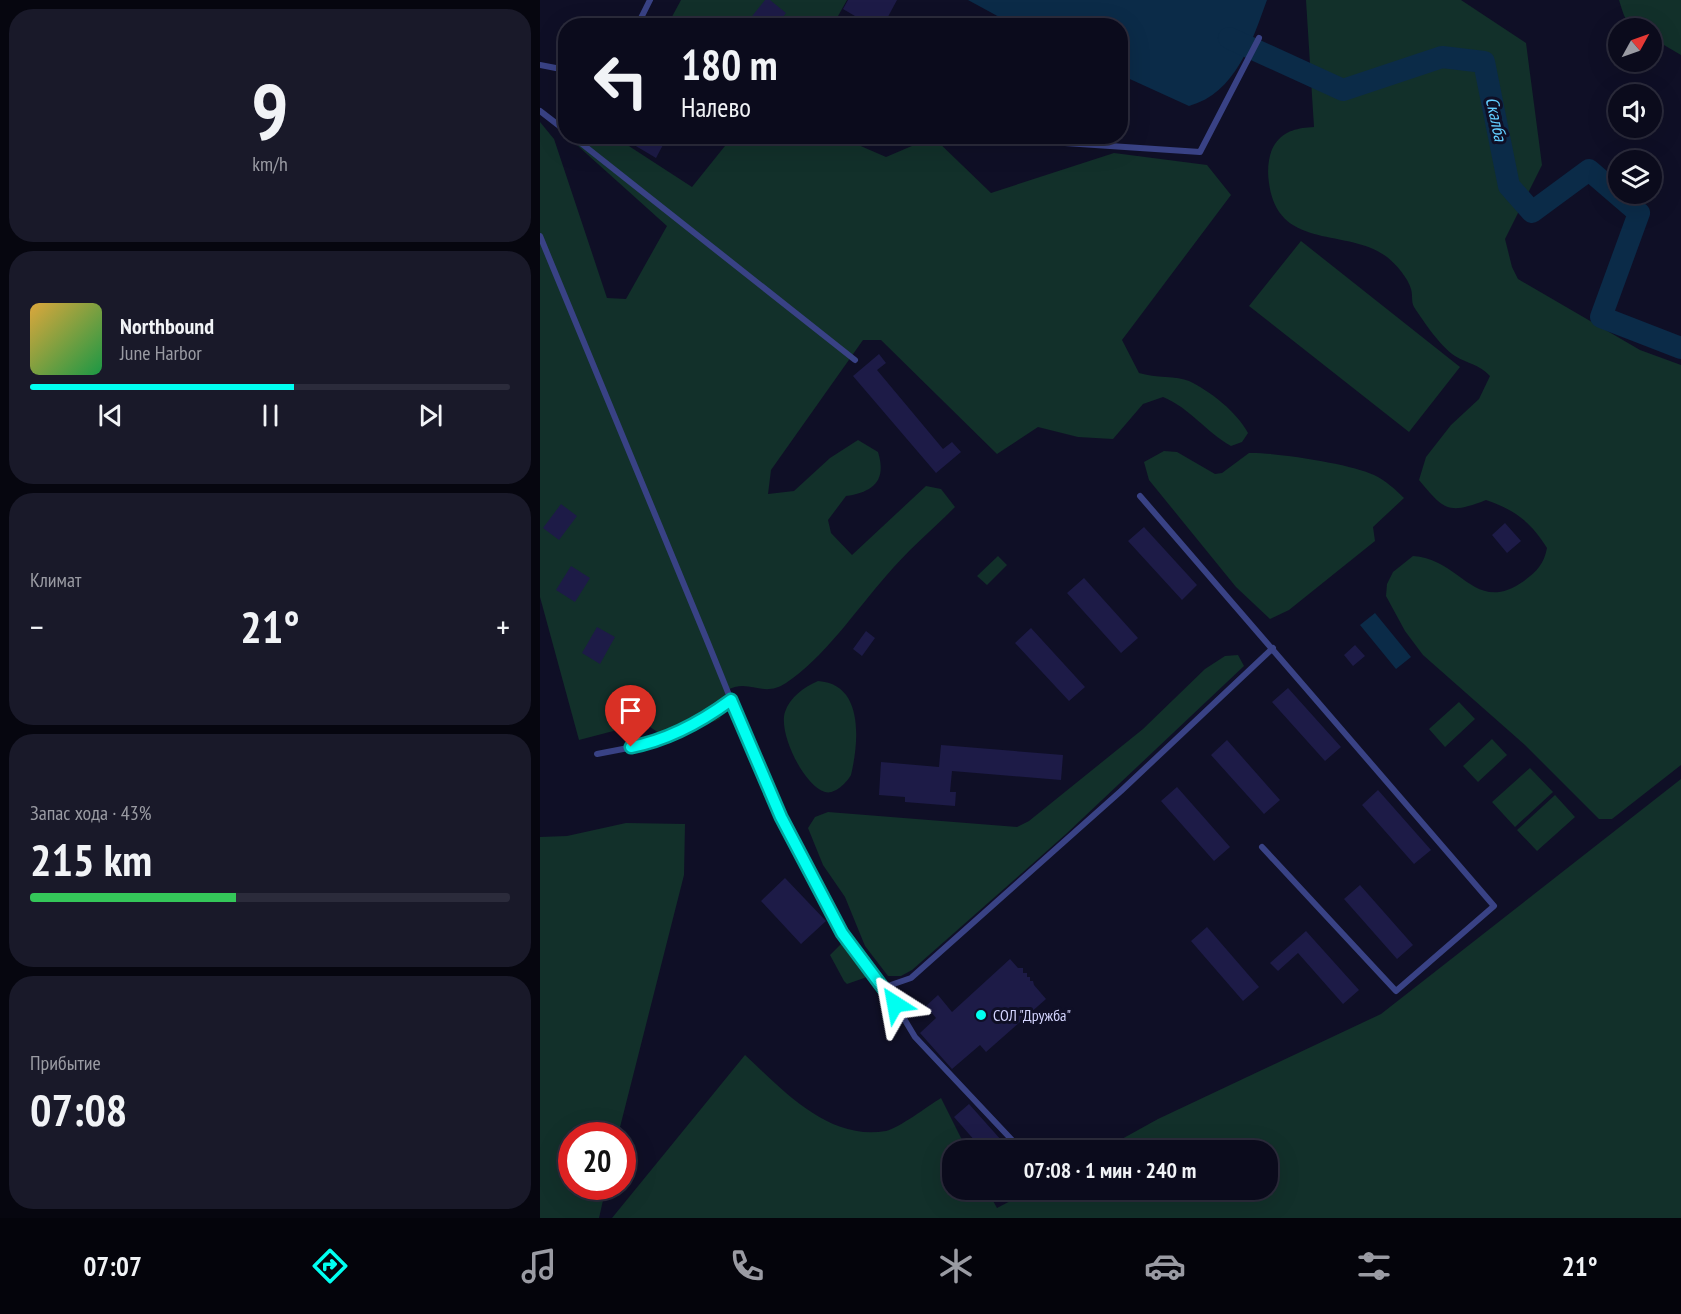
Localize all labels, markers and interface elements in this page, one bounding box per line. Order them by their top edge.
north arrow [1608,18,1662,72]
map controls [1608,18,1662,204]
text: 180 m [681,37,778,92]
icon: left [582,42,660,120]
text: 9 [251,61,289,162]
button: sound [1608,84,1662,138]
text: Налево [681,90,751,124]
water label: Скалба [1481,95,1513,144]
button: layers [1608,150,1662,204]
text: km/h [252,151,288,177]
text: Northbound [120,312,214,340]
text: June Harbor [120,340,202,366]
icon: previous [94,399,127,432]
icon: pause [254,399,287,432]
icon: next [414,399,447,432]
text: Климат [30,567,81,593]
text: 21° [240,597,300,655]
text: − [30,605,44,648]
text: + [496,605,510,648]
pin [605,685,656,747]
icon: arrive [614,694,647,727]
text: Запас хода · 43% [30,800,151,826]
text: 215 km [30,830,152,888]
position arrow [863,972,927,1036]
place label: СОЛ "Дружба" [993,1005,1071,1025]
marker: СОЛ "Дружба" [974,1008,988,1022]
text: Прибытие [30,1050,101,1076]
text: 07:08 [30,1080,127,1138]
speed limit sign: 20 [558,1122,636,1200]
text: 07:08 · 1 мин · 240 m [1024,1156,1196,1184]
icon: directions [309,1245,351,1287]
icon: music [518,1245,560,1287]
icon: phone [726,1245,768,1287]
icon: climate [935,1245,977,1287]
icon: car [1144,1245,1186,1287]
icon: filters [1353,1245,1395,1287]
text: 07:07 [83,1249,142,1283]
text: 21° [1562,1249,1597,1283]

